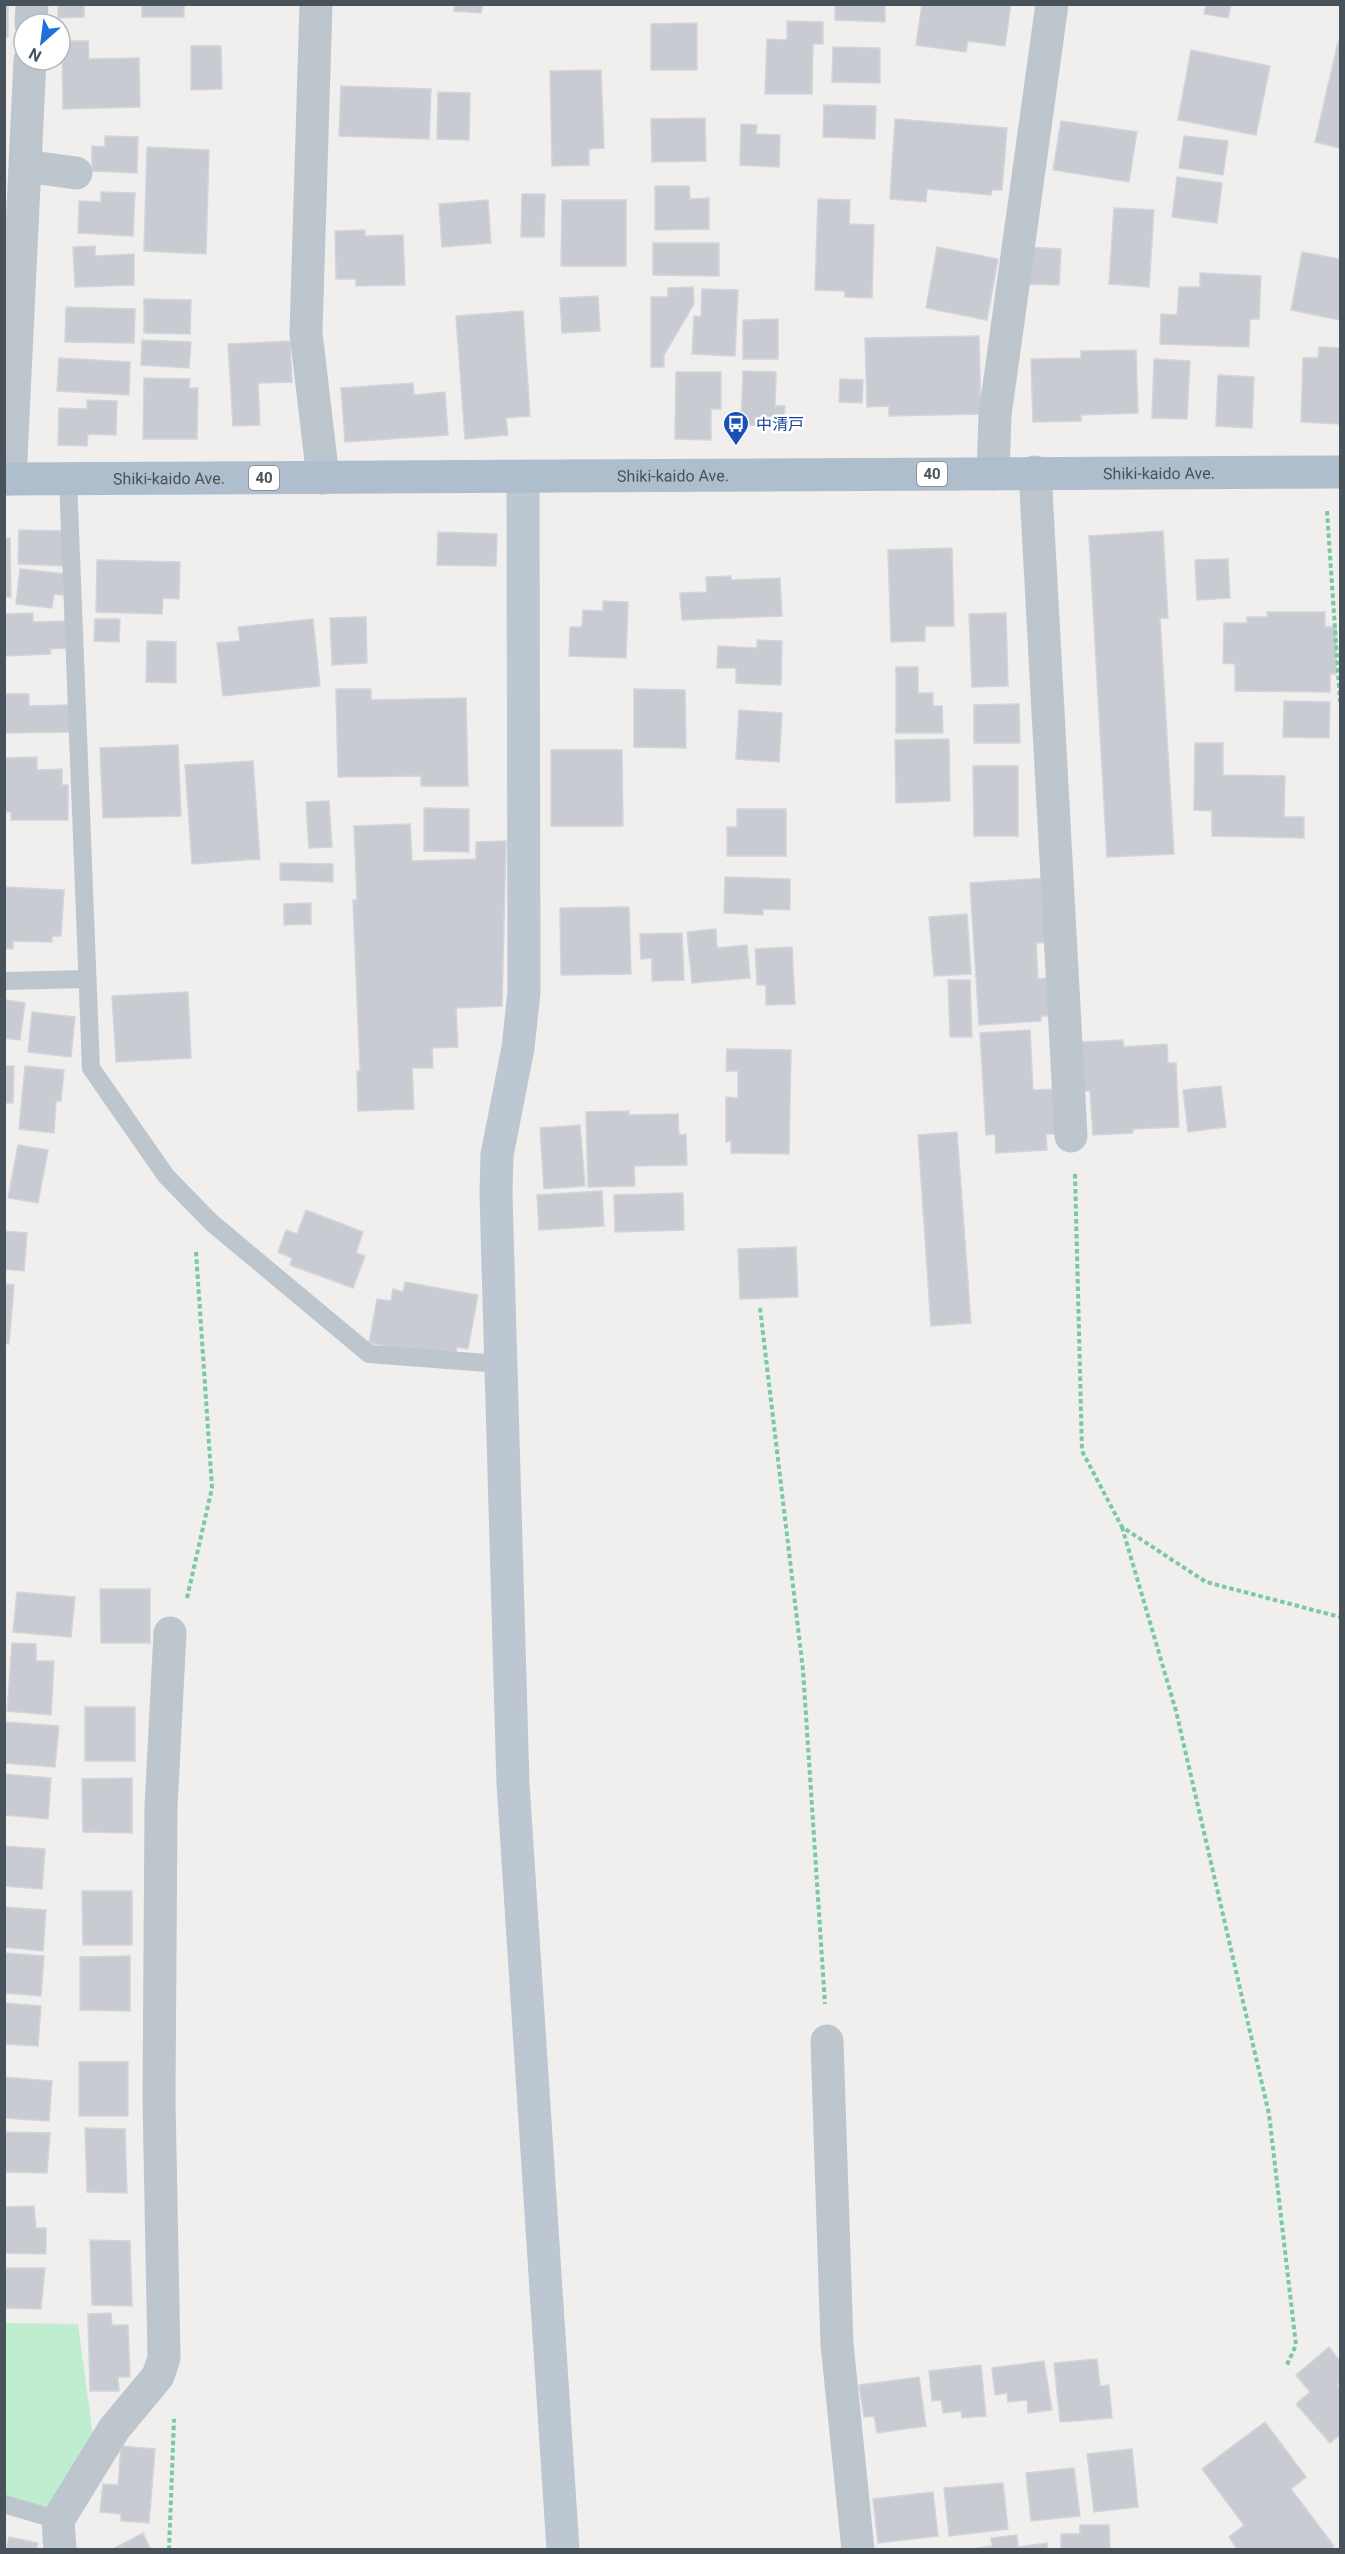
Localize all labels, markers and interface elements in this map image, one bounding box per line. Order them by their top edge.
north arrow [12,12,72,72]
text: N [26,44,45,66]
bus stop icon: 中清戸 [721,409,751,447]
place label: 中清戸 [756,415,804,434]
road number: 40 [917,462,947,486]
street label: Shiki-kaido Ave. [1103,463,1215,483]
road number: 40 [249,466,279,490]
street label: Shiki-kaido Ave. [617,466,729,485]
street label: Shiki-kaido Ave. [113,468,225,488]

